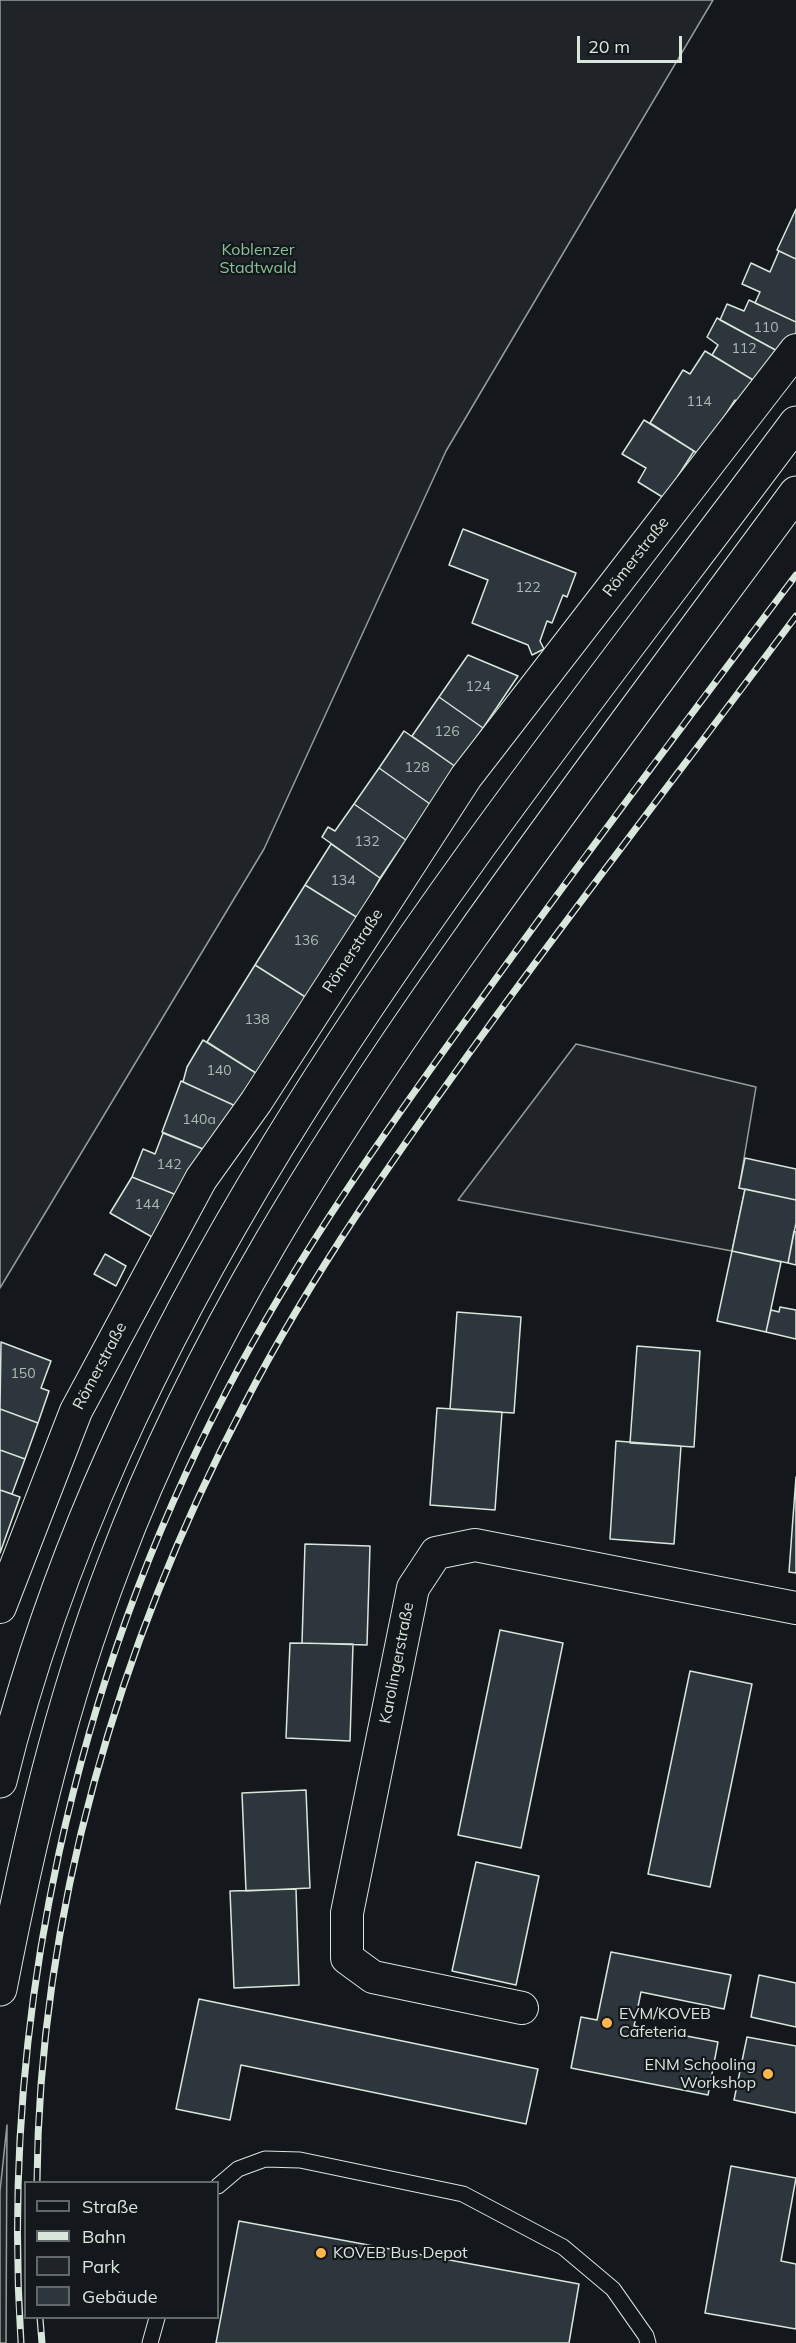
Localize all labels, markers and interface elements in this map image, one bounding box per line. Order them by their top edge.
scale bar [580,24,685,62]
text: 20 m [588,35,630,58]
park label: Koblenzer Stadtwald [219,240,297,278]
house number: 110 [753,320,779,336]
house number: 112 [731,341,757,357]
house number: 114 [686,394,712,410]
street label: Römerstraße [599,513,673,601]
house number: 122 [515,580,541,596]
house number: 124 [465,679,491,695]
house number: 126 [434,724,460,740]
house number: 128 [404,760,430,776]
house number: 132 [354,834,380,850]
house number: 134 [330,873,356,889]
street label: Römerstraße [319,905,387,997]
house number: 136 [293,933,319,949]
house number: 138 [244,1012,270,1028]
house number: 140 [206,1063,232,1079]
house number: 140a [182,1112,216,1128]
house number: 142 [156,1157,182,1173]
house number: 144 [134,1197,160,1213]
street label: Römerstraße [69,1319,131,1413]
house number: 150 [10,1366,36,1382]
street label: Karolingerstraße [376,1601,418,1725]
place label: EVM/KOVEB Cafeteria [619,2004,711,2042]
marker: EVM/KOVEB Cafeteria [600,2016,614,2030]
place label: ENM Schooling Workshop [645,2055,756,2093]
marker: ENM Schooling Workshop [761,2067,775,2081]
legend [24,2181,219,2319]
text: Straße [82,2195,138,2218]
text: Bahn [82,2225,126,2248]
place label: KOVEB Bus Depot [333,2243,468,2263]
marker: KOVEB Bus Depot [314,2246,328,2260]
text: Park [82,2255,120,2278]
text: Gebäude [82,2285,158,2308]

